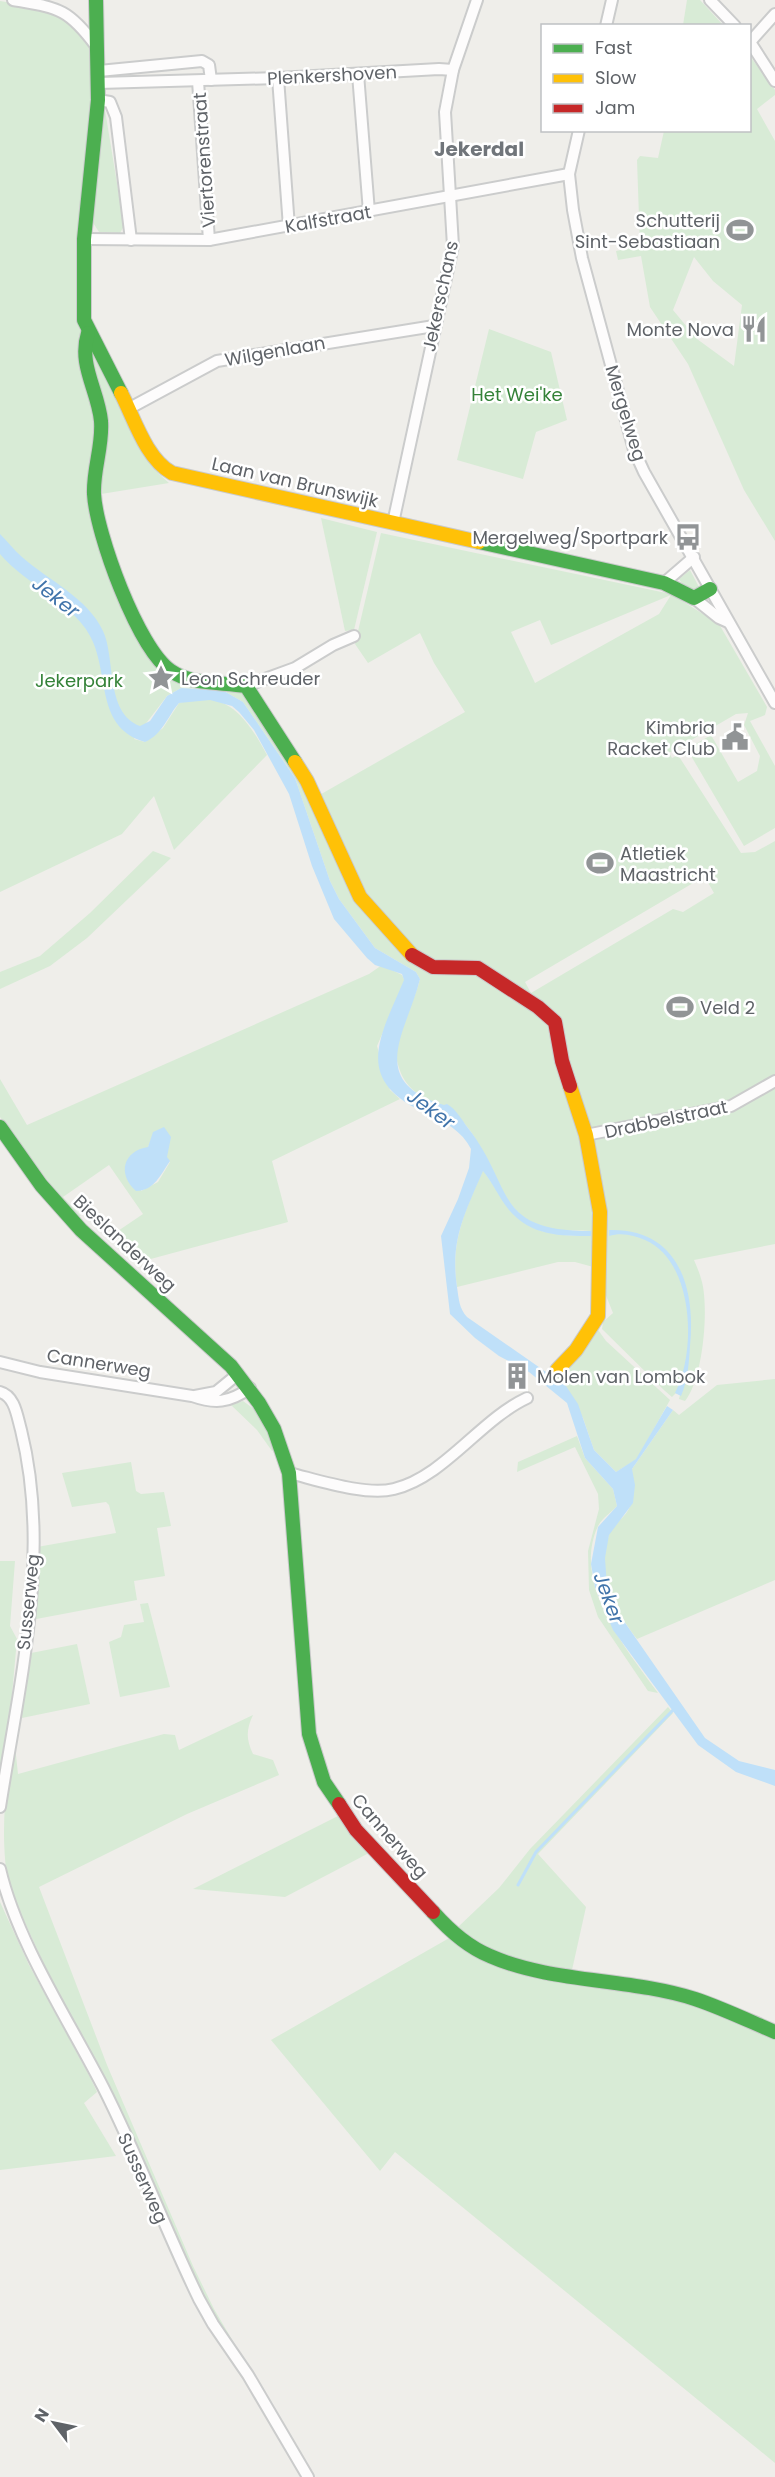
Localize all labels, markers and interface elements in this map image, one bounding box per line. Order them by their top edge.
legend [541,24,751,132]
text: Fast [595,35,632,60]
street label: Plenkershoven [266,59,398,91]
text: Slow [595,65,637,90]
street label: Viertorenstraat [187,92,221,228]
text: Jam [595,95,635,120]
district label: Jekerdal [434,135,524,163]
street label: Kalfstraat [283,199,373,239]
place label: Schutterij Sint-Sebastiaan [575,208,720,254]
sports icon: Schutterij Sint-Sebastiaan [725,215,755,245]
street label: Jekerschans [416,238,464,354]
restaurant icon: Monte Nova [739,314,769,344]
place label: Monte Nova [627,317,734,342]
street label: Wilgenlaan [223,330,327,372]
street label: Mergelweg [600,362,652,464]
park label: Het Wei'ke [471,382,563,407]
street label: Laan van Brunswijk [209,451,381,513]
bus stop icon: Mergelweg/Sportpark [673,522,703,552]
place label: Mergelweg/Sportpark [472,525,669,550]
water label: Jeker [26,570,86,625]
place icon: Leon Schreuder [146,663,176,693]
place label: Leon Schreuder [181,666,321,691]
park label: Jekerpark [35,668,124,693]
place label: Kimbria Racket Club [607,715,715,761]
public building icon: Kimbria Racket Club [720,722,750,752]
place label: Atletiek Maastricht [620,841,716,887]
sports icon: Atletiek Maastricht [585,848,615,878]
sports icon: Veld 2 [665,992,695,1022]
place label: Veld 2 [700,995,755,1020]
water label: Jeker [401,1082,461,1136]
street label: Drabbelstraat [602,1094,730,1144]
street label: Bieslanderweg [68,1189,182,1297]
street label: Cannerweg [45,1342,153,1384]
building icon: Molen van Lombok [502,1361,532,1391]
place label: Molen van Lombok [537,1364,706,1389]
street label: Susserweg [11,1553,45,1651]
water label: Jeker [587,1568,631,1628]
street label: Cannerweg [346,1788,434,1884]
street label: Susserweg [112,2129,174,2227]
north arrow [24,2393,84,2453]
text: N [29,2404,55,2427]

